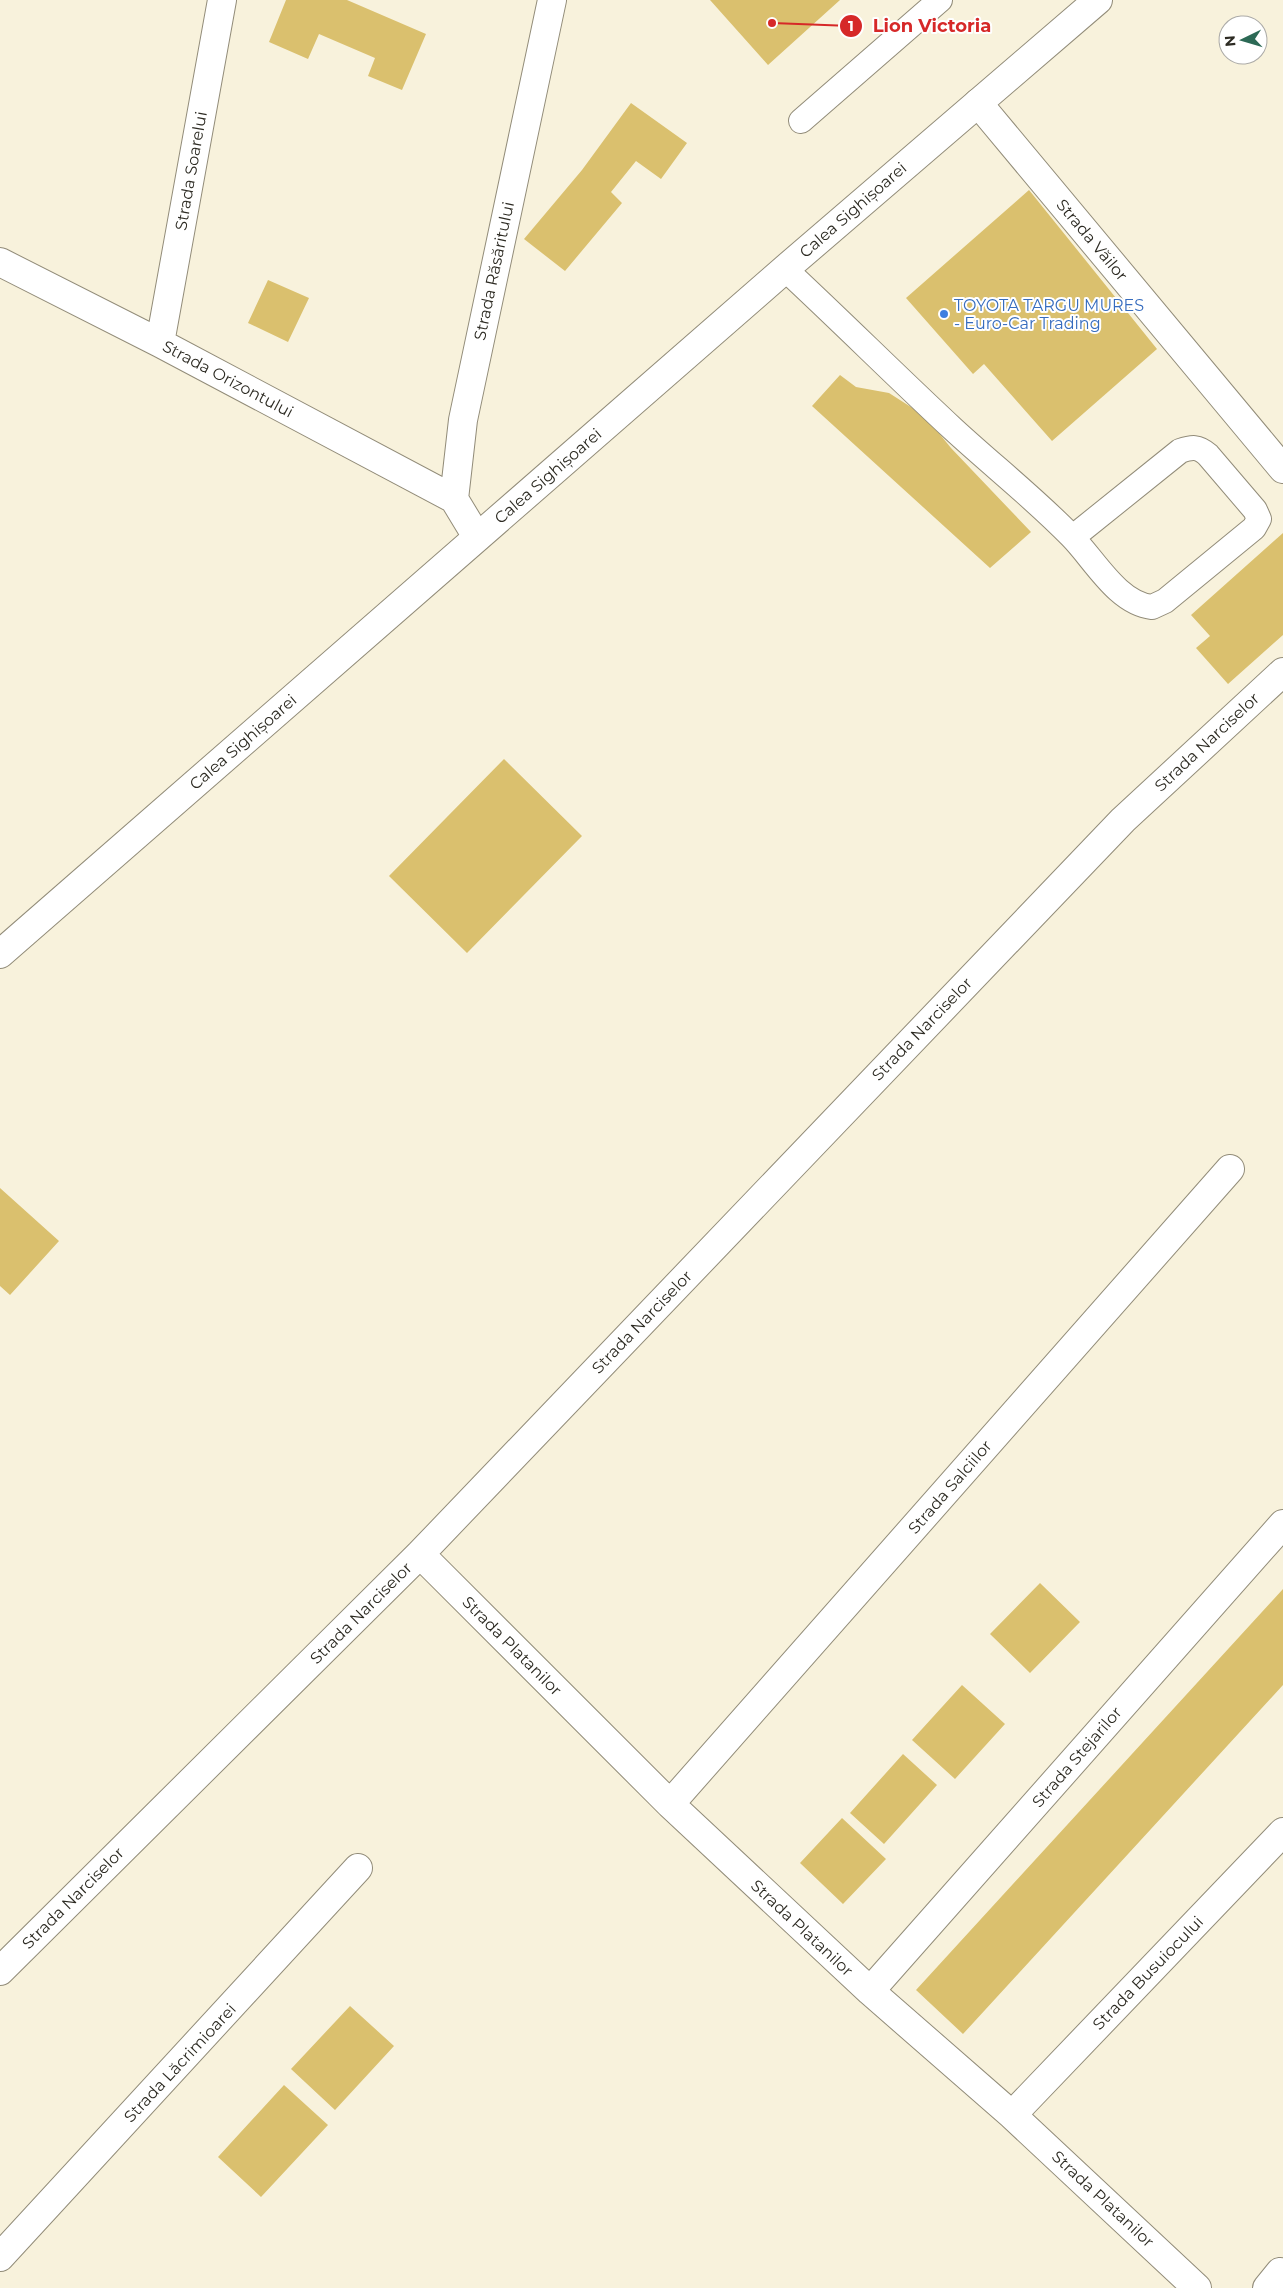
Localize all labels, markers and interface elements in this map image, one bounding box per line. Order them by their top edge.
callout: Lion Victoria [838,9,1002,42]
text: Lion Victoria [873,15,991,37]
north arrow [1218,15,1268,65]
text: 1 [848,16,854,35]
text: N [1221,35,1240,48]
street label: Strada Soarelui [171,110,211,232]
street label: Calea Sighișoarei [796,158,911,262]
street label: Strada Văilor [1052,195,1132,285]
street label: Strada Răsăritului [470,200,518,342]
place label: TOYOTA TARGU MURES - Euro-Car Trading [954,296,1144,333]
marker: TOYOTA TARGU MURES - Euro-Car Trading [938,308,950,320]
street label: Strada Orizontului [159,336,297,422]
street label: Calea Sighișoarei [491,424,606,528]
street label: Strada Narciselor [1151,689,1263,795]
street label: Calea Sighișoarei [186,690,301,794]
street label: Strada Narciselor [868,973,976,1085]
street label: Strada Narciselor [588,1266,696,1378]
street label: Strada Salciilor [904,1436,996,1538]
street label: Strada Narciselor [306,1558,416,1668]
street label: Strada Platanilor [458,1592,566,1700]
street label: Strada Stejarilor [1028,1703,1126,1811]
street label: Strada Narciselor [18,1843,128,1953]
street label: Strada Platanilor [747,1876,857,1980]
street label: Strada Busuiocului [1089,1912,1207,2034]
street label: Strada Lăcrimioarei [120,2000,240,2126]
street label: Strada Platanilor [1048,2147,1158,2251]

